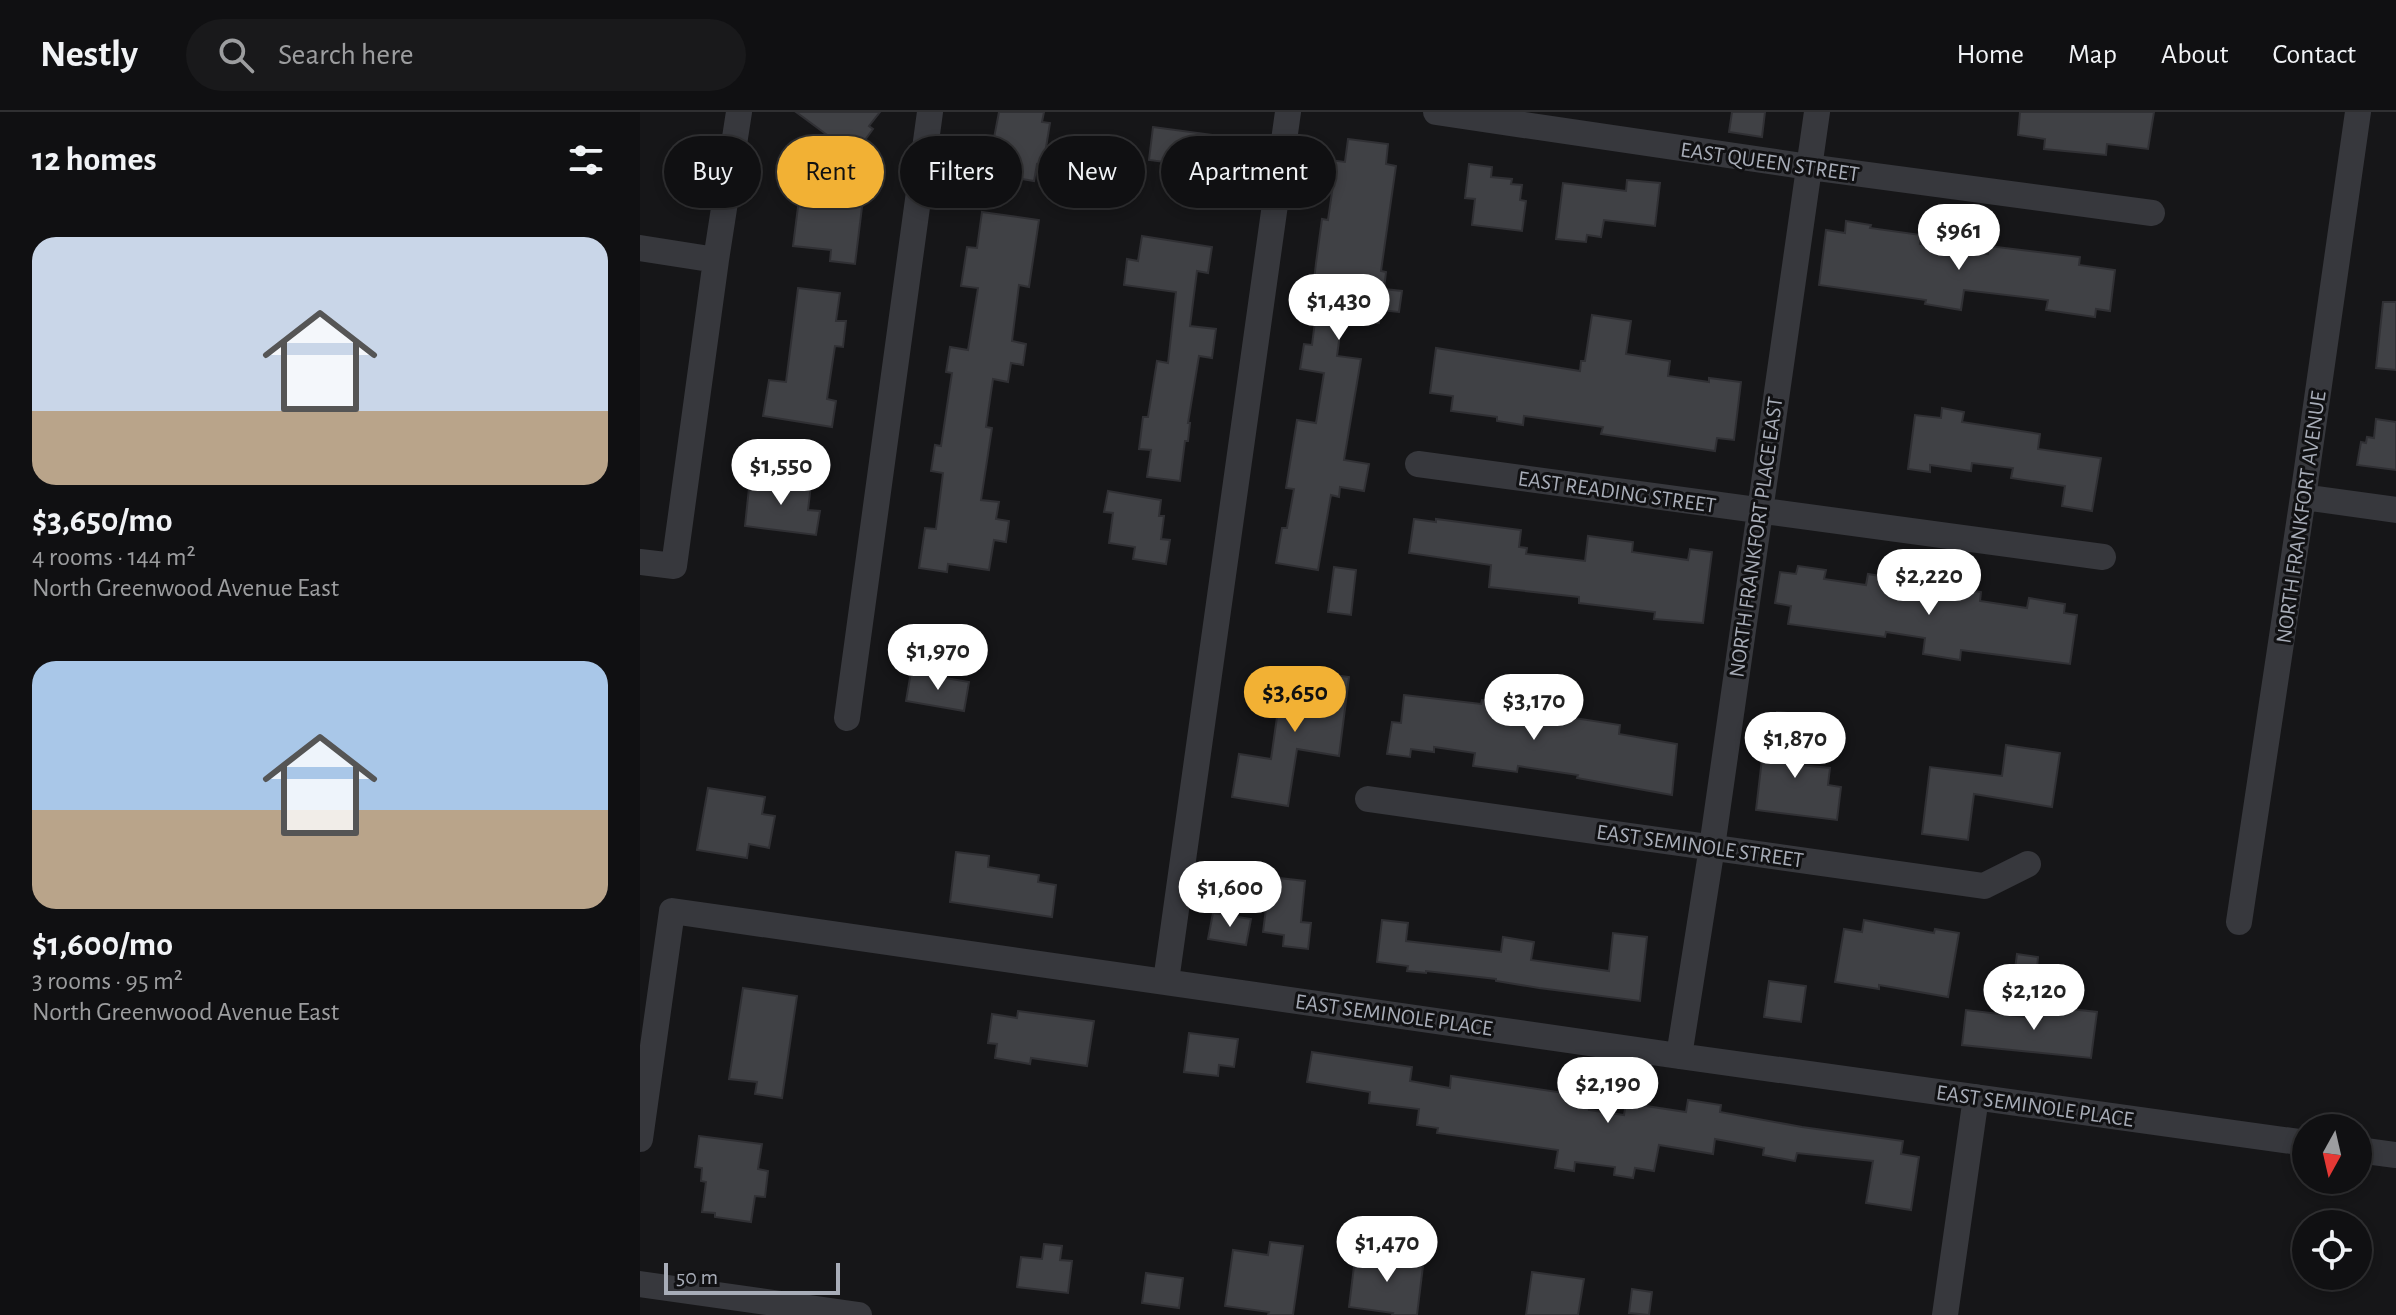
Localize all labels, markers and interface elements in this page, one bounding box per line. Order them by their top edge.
search box [186,19,746,91]
icon: search [214,33,258,77]
text: Nestly [40,36,138,74]
text: Search here [278,40,414,70]
text: Home [1957,41,2024,69]
text: Map [2068,41,2117,69]
text: About [2161,41,2229,69]
text: Contact [2273,41,2356,69]
chip: Buy [664,136,761,208]
chip: Rent [777,136,884,208]
chip: Filters [900,136,1022,208]
chip: New [1038,136,1145,208]
chip: Apartment [1161,136,1336,208]
icon: filters [564,138,608,182]
street label: EAST QUEEN STREET [1679,139,1861,185]
text: 12 homes [32,143,157,177]
pin: $961 [1912,204,2006,272]
text: $961 [1936,217,1982,243]
pin: $1,430 [1274,274,1404,342]
text: $1,430 [1307,287,1371,313]
icon: home [248,289,392,433]
street label: NORTH FRANKFORT AVENUE [2272,389,2330,645]
street label: NORTH FRANKFORT PLACE EAST [1725,395,1787,679]
pin: $1,550 [716,439,846,507]
text: $1,550 [749,452,813,478]
street label: EAST READING STREET [1516,467,1718,517]
text: $3,650/mo [32,504,172,538]
text: 4 rooms · 144 m² [32,544,196,570]
pin: $2,220 [1864,549,1994,617]
text: $2,220 [1895,562,1963,588]
text: North Greenwood Avenue East [32,575,339,601]
pin: $1,970 [873,624,1003,692]
text: $1,970 [906,637,970,663]
pin: $3,650 [1230,666,1360,734]
pin: $3,170 [1469,674,1599,742]
text: $3,650 [1262,679,1328,705]
text: $3,170 [1503,687,1566,713]
pin: $1,870 [1730,712,1860,780]
icon: home [248,713,392,857]
text: $1,870 [1763,725,1827,751]
street label: EAST SEMINOLE STREET [1595,821,1805,871]
pin: $1,600 [1165,861,1295,929]
text: $1,600 [1197,874,1263,900]
text: $1,600/mo [32,928,173,962]
pin: $2,120 [1969,964,2099,1032]
text: 3 rooms · 95 m² [32,968,183,994]
text: $2,120 [2001,977,2067,1003]
street label: EAST SEMINOLE PLACE [1294,990,1494,1040]
text: North Greenwood Avenue East [32,999,339,1025]
pin: $2,190 [1543,1057,1673,1125]
text: $2,190 [1575,1070,1641,1096]
street label: EAST SEMINOLE PLACE [1935,1081,2135,1131]
north arrow [2292,1114,2372,1194]
map controls [2292,1114,2372,1290]
button: locate [2292,1210,2372,1290]
pin: $1,470 [1322,1216,1452,1284]
text: $1,470 [1355,1229,1419,1255]
scale bar [664,1259,840,1295]
text: 50 m [676,1266,718,1288]

